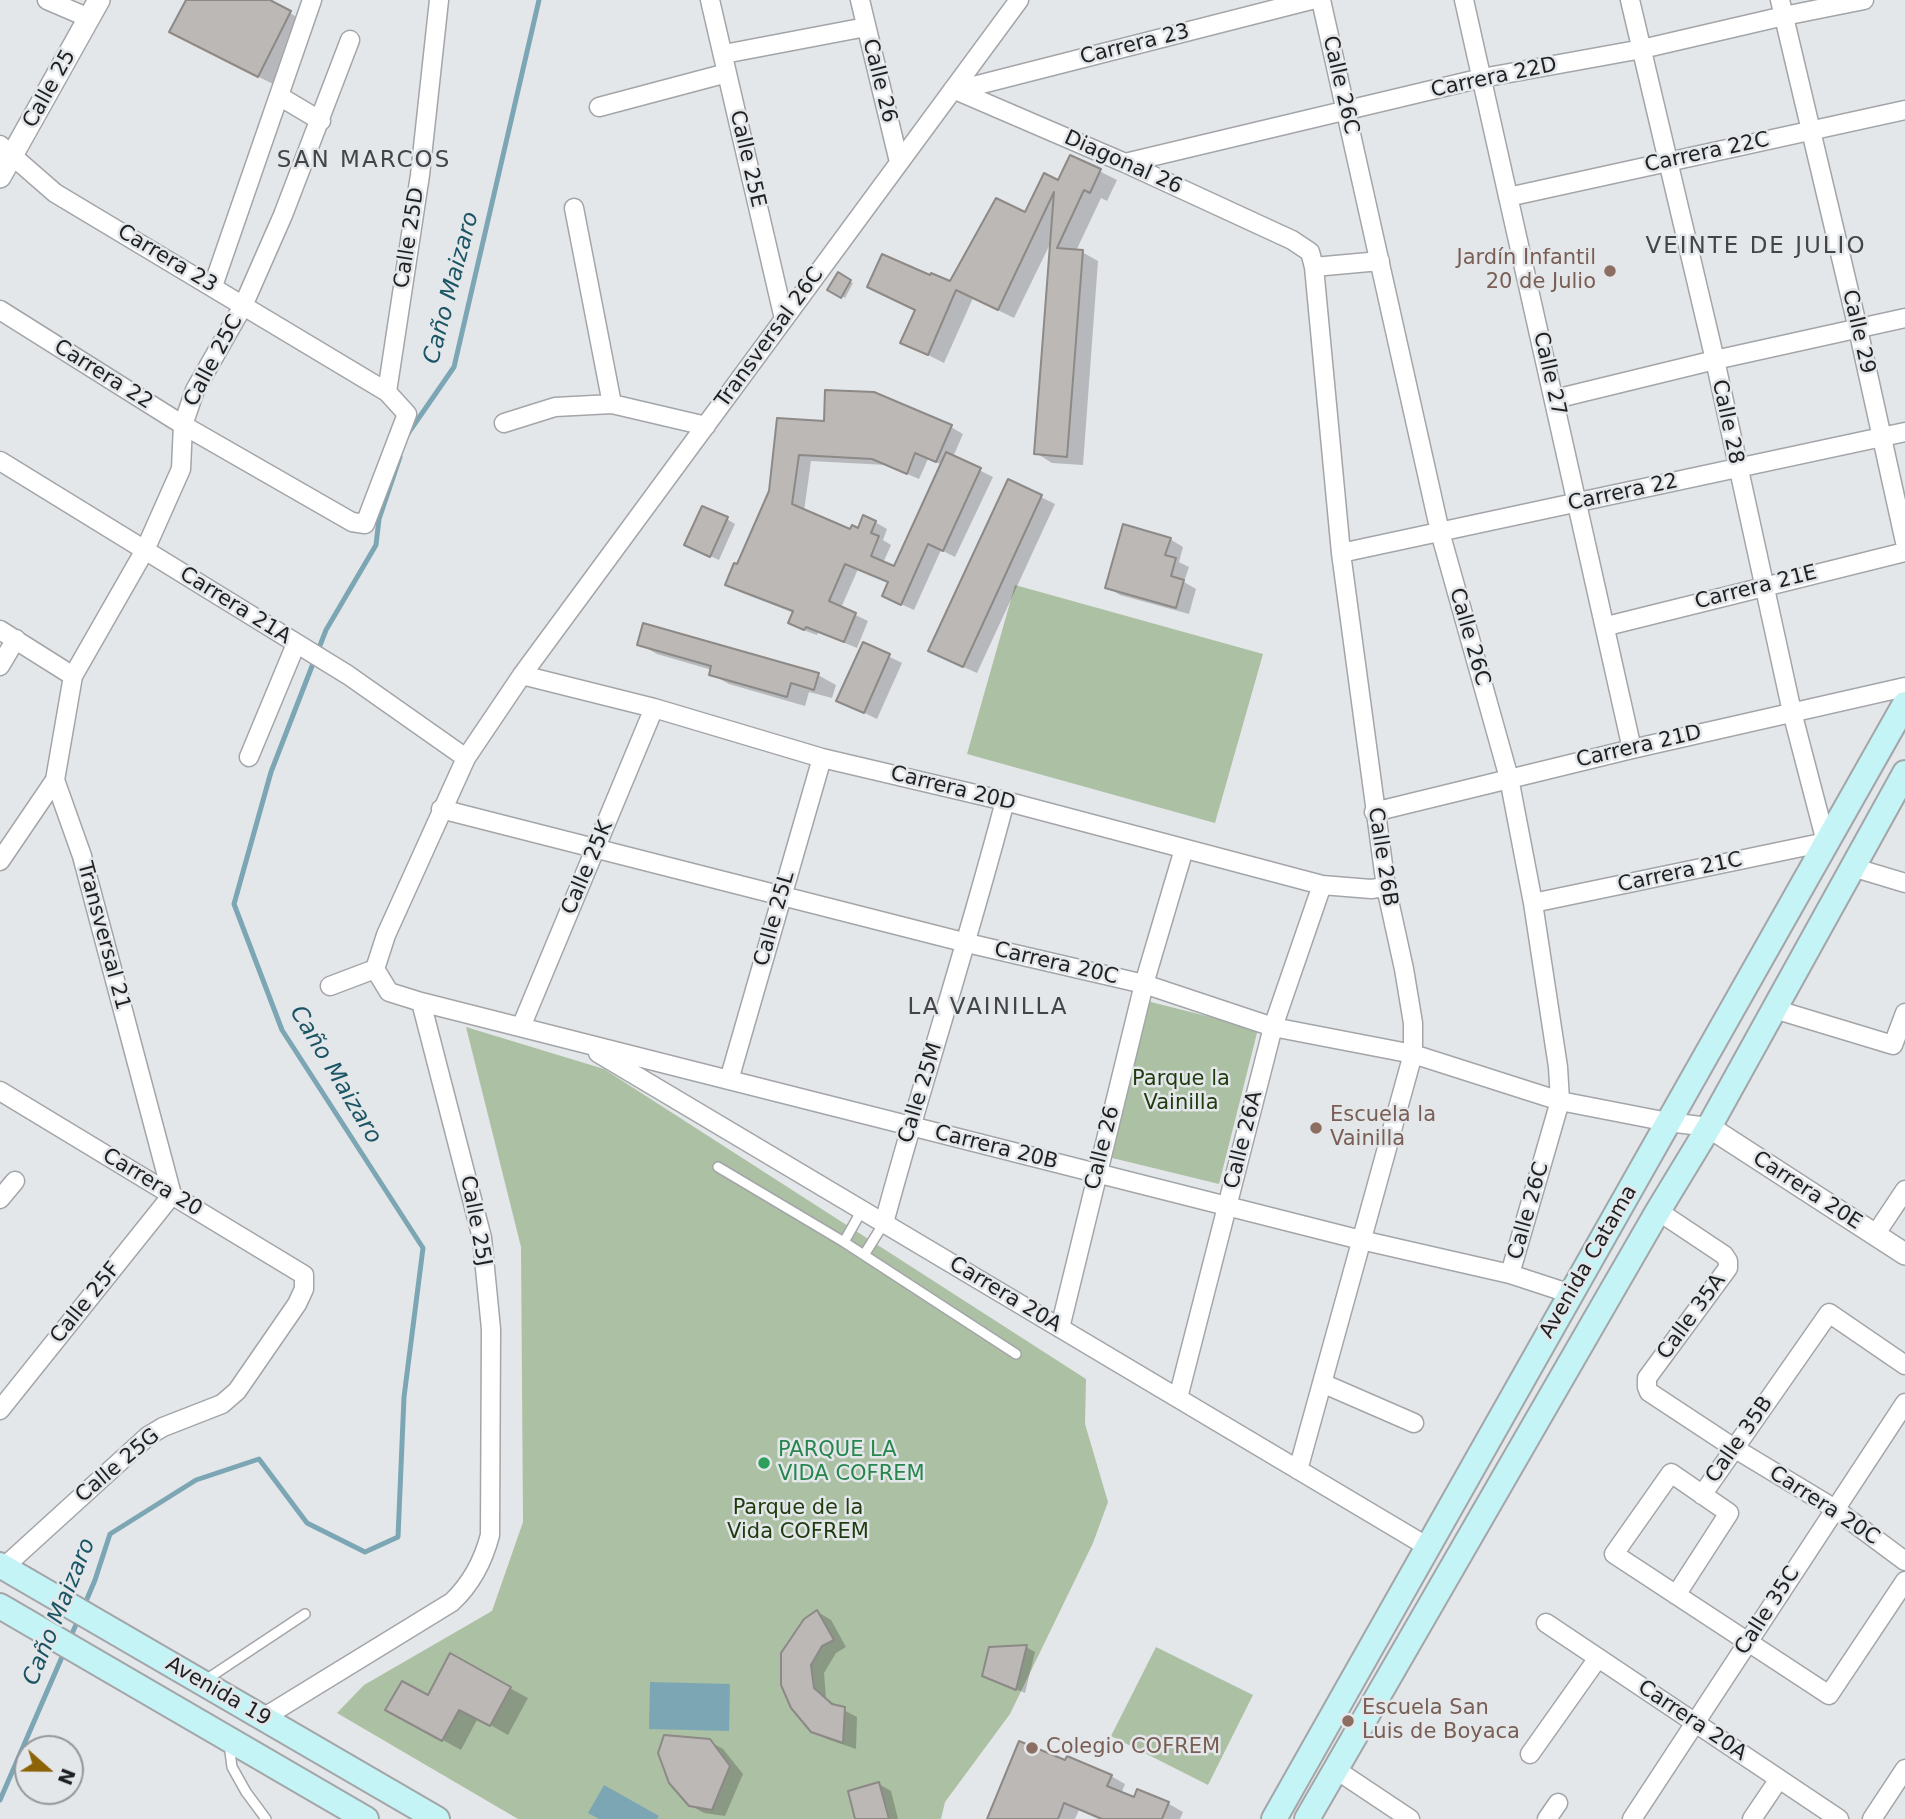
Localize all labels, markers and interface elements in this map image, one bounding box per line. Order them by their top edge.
street label: Carrera 23 [1078,19,1192,71]
street label: Calle 26C [1316,33,1364,137]
street label: Calle 26 [856,36,902,126]
street label: Calle 25 [18,45,82,133]
street label: Carrera 22D [1429,52,1559,104]
street label: Calle 25E [724,108,770,210]
street label: Diagonal 26 [1060,126,1186,200]
street label: Carrera 22C [1643,128,1771,178]
district label: SAN MARCOS [278,147,450,175]
street label: Calle 25D [390,186,430,290]
water label: Caño Maizaro [418,209,486,367]
street label: Carrera 23 [113,219,221,299]
district label: VEINTE DE JULIO [1647,233,1865,261]
place label: Jardín Infantil 20 de Julio [1457,246,1596,296]
street label: Transversal 26C [711,263,829,413]
marker: Jardín Infantil 20 de Julio [1602,263,1618,279]
street label: Calle 29 [1836,288,1880,376]
street label: Calle 25C [179,311,249,411]
street label: Calle 27 [1527,330,1571,418]
street label: Carrera 22 [49,335,157,415]
street label: Calle 28 [1706,378,1748,466]
street label: Carrera 22 [1566,469,1680,517]
street label: Carrera 21E [1692,561,1820,615]
street label: Carrera 21A [175,562,295,650]
street label: Calle 26C [1443,585,1495,689]
street label: Carrera 21D [1574,720,1704,774]
street label: Carrera 20D [888,761,1018,817]
street label: Calle 26B [1362,806,1402,908]
street label: Calle 25K [557,817,619,919]
street label: Carrera 21C [1616,848,1744,898]
street label: Transversal 21 [71,859,135,1013]
street label: Calle 25L [749,869,801,969]
street label: Carrera 20C [992,938,1120,990]
district label: LA VAINILLA [909,994,1067,1022]
water label: Caño Maizaro [283,1001,387,1149]
street label: Calle 25M [894,1040,948,1146]
park label: Parque la Vainilla [1132,1067,1230,1117]
street label: Calle 26A [1220,1088,1268,1192]
street label: Calle 26 [1080,1103,1126,1193]
place label: Escuela la Vainilla [1330,1103,1436,1153]
marker: Escuela la Vainilla [1308,1120,1324,1136]
street label: Carrera 20B [932,1121,1060,1175]
street label: Carrera 20 [98,1143,206,1223]
street label: Carrera 20E [1748,1146,1866,1236]
street label: Calle 26C [1503,1159,1555,1263]
street label: Calle 25J [454,1174,496,1268]
street label: Avenida Catama [1535,1181,1643,1343]
street label: Carrera 20A [944,1252,1066,1338]
street label: Calle 25F [45,1257,127,1349]
street label: Calle 35A [1652,1269,1732,1365]
street label: Calle 35B [1701,1392,1779,1488]
street label: Calle 25G [71,1424,165,1508]
place label: PARQUE LA VIDA COFREM [778,1438,925,1488]
marker: PARQUE LA VIDA COFREM [756,1455,772,1471]
street label: Carrera 20C [1764,1461,1884,1551]
park label: Parque de la Vida COFREM [727,1496,869,1546]
water label: Caño Maizaro [18,1534,102,1690]
street label: Calle 35C [1730,1562,1806,1660]
street label: Avenida 19 [161,1652,275,1732]
street label: Carrera 20A [1633,1675,1751,1767]
place label: Escuela San Luis de Boyaca [1362,1696,1520,1746]
marker: Escuela San Luis de Boyaca [1340,1713,1356,1729]
north arrow [14,1735,84,1805]
place label: Colegio COFREM [1046,1735,1220,1761]
marker: Colegio COFREM [1024,1740,1040,1756]
text: N [54,1765,80,1788]

